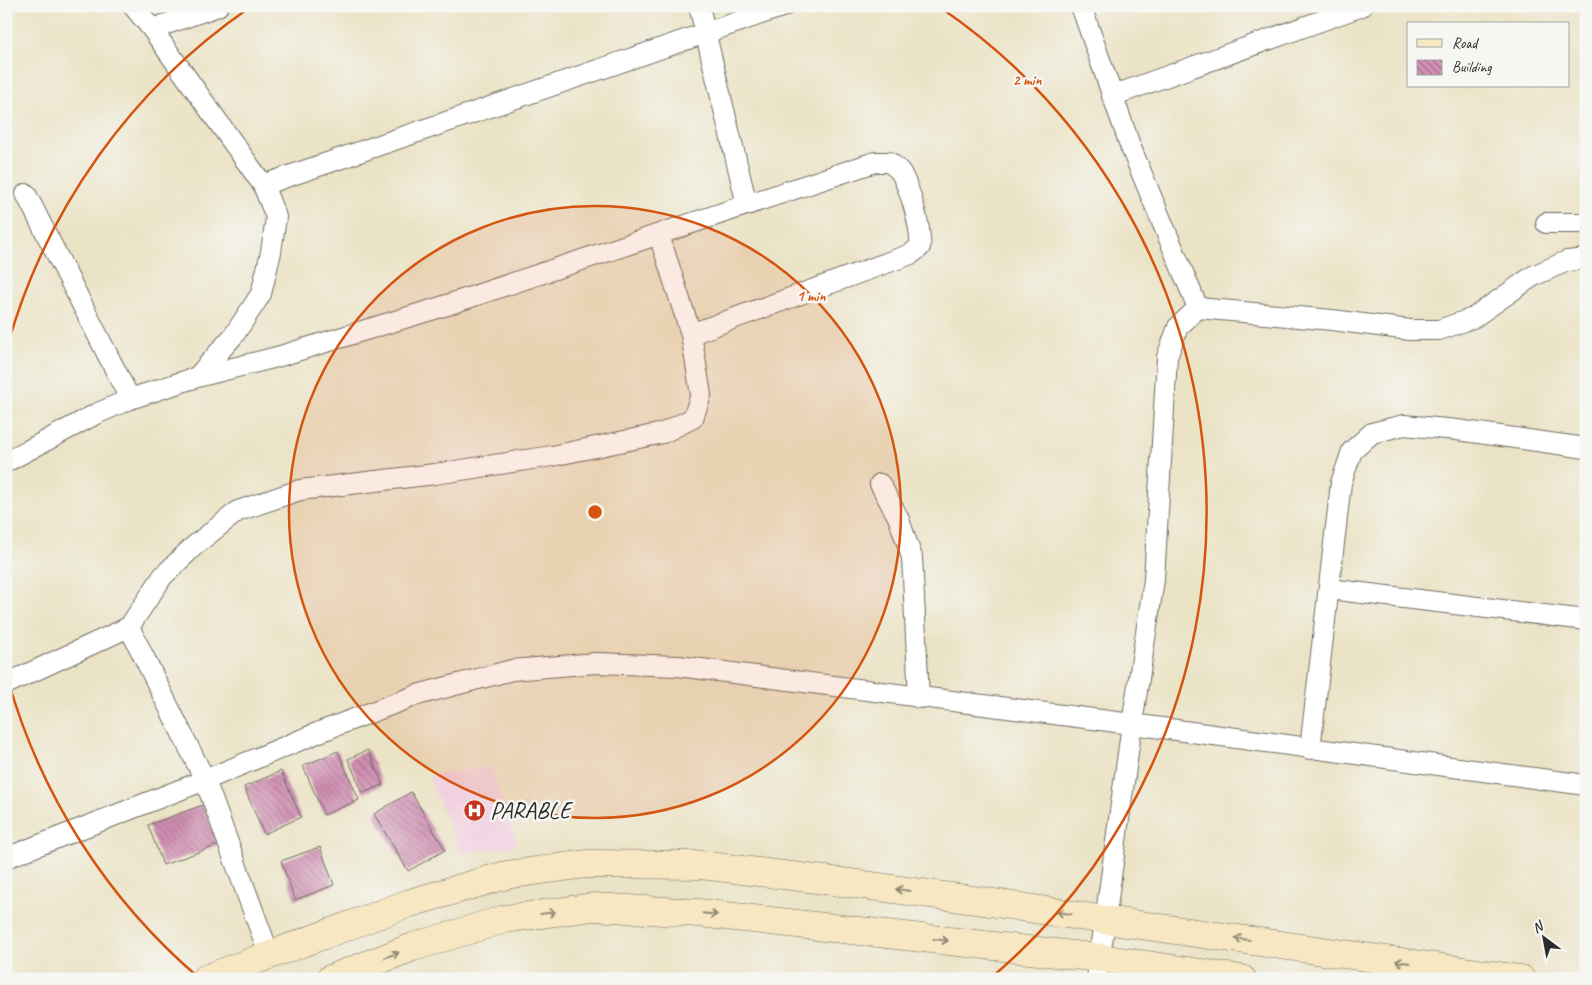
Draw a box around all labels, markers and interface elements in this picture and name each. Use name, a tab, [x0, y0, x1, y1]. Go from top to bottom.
legend	[1407, 22, 1570, 88]
text: Road	[1452, 34, 1479, 53]
text: Building	[1452, 58, 1492, 77]
text: 2 min	[1013, 71, 1042, 90]
text: 1 min	[797, 287, 826, 306]
centre of rings	[586, 503, 604, 521]
place label: PARABLE	[490, 795, 574, 825]
hospital icon: PARABLE	[462, 798, 486, 822]
one-way arrow	[895, 885, 911, 895]
one-way arrow	[540, 908, 556, 918]
one-way arrow	[1056, 908, 1072, 918]
one-way arrow	[702, 909, 718, 919]
north arrow	[1520, 912, 1570, 962]
text: N	[1529, 917, 1548, 937]
one-way arrow	[1234, 933, 1250, 943]
one-way arrow	[933, 935, 949, 945]
one-way arrow	[384, 950, 399, 959]
one-way arrow	[1395, 956, 1411, 966]

